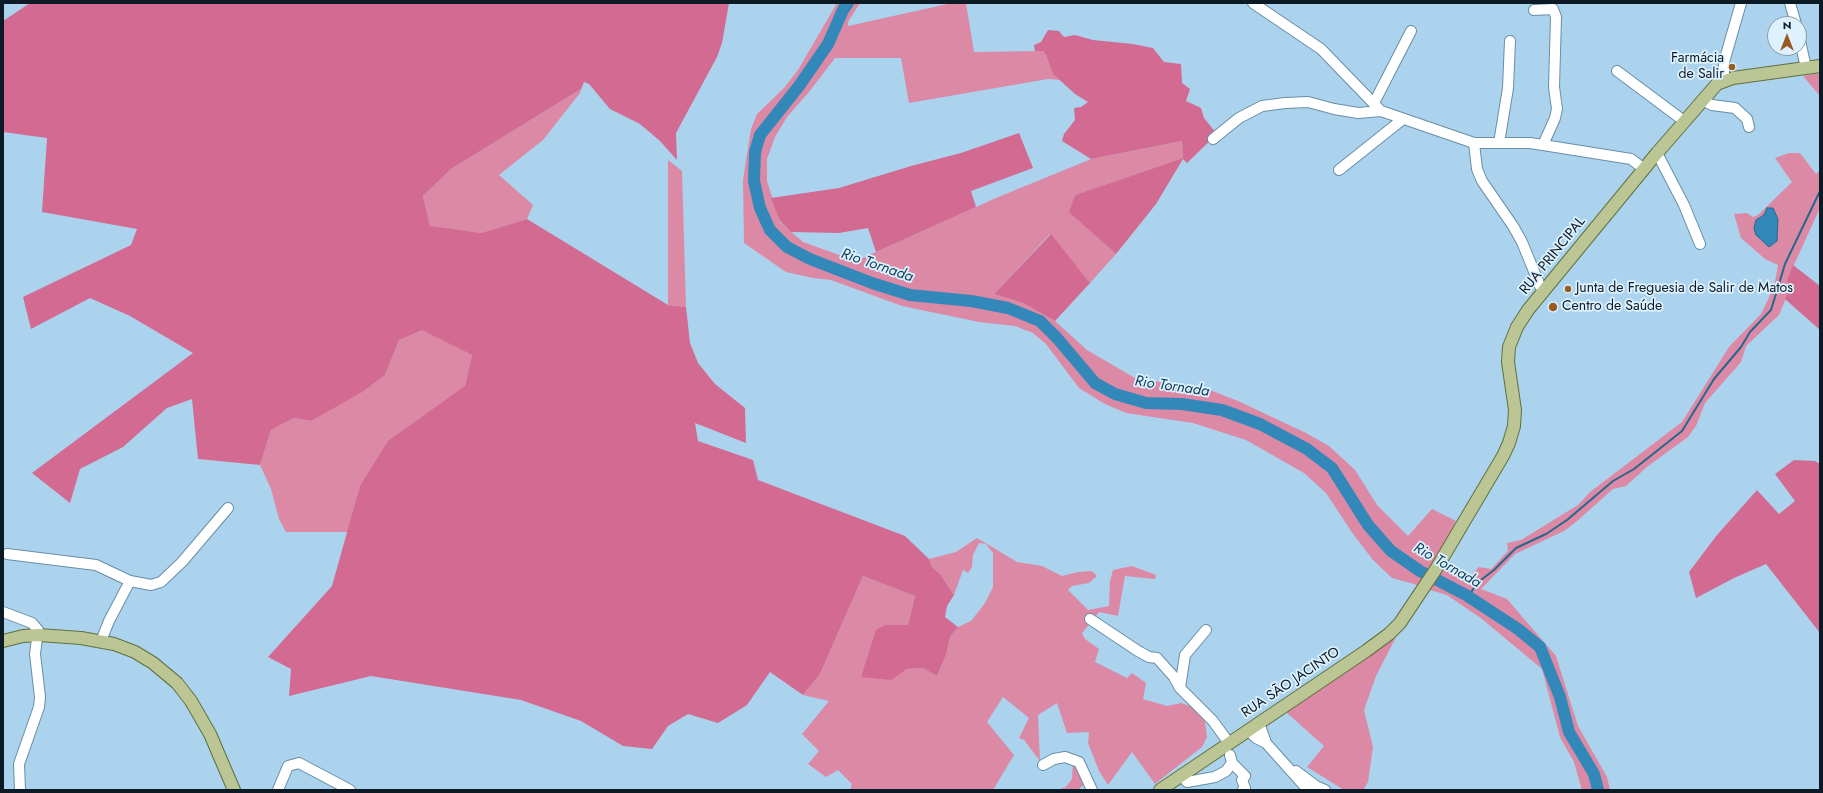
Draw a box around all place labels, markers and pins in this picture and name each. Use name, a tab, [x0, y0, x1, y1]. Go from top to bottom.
place label: Farmácia de Salir	[1671, 51, 1724, 84]
marker: Farmácia de Salir	[1727, 62, 1737, 72]
place label: Junta de Freguesia de Salir de Matos	[1576, 281, 1793, 297]
marker: Junta de Freguesia de Salir de Matos	[1563, 284, 1573, 294]
place label: Centro de Saúde	[1562, 299, 1662, 315]
marker: Centro de Saúde	[1547, 301, 1559, 313]

